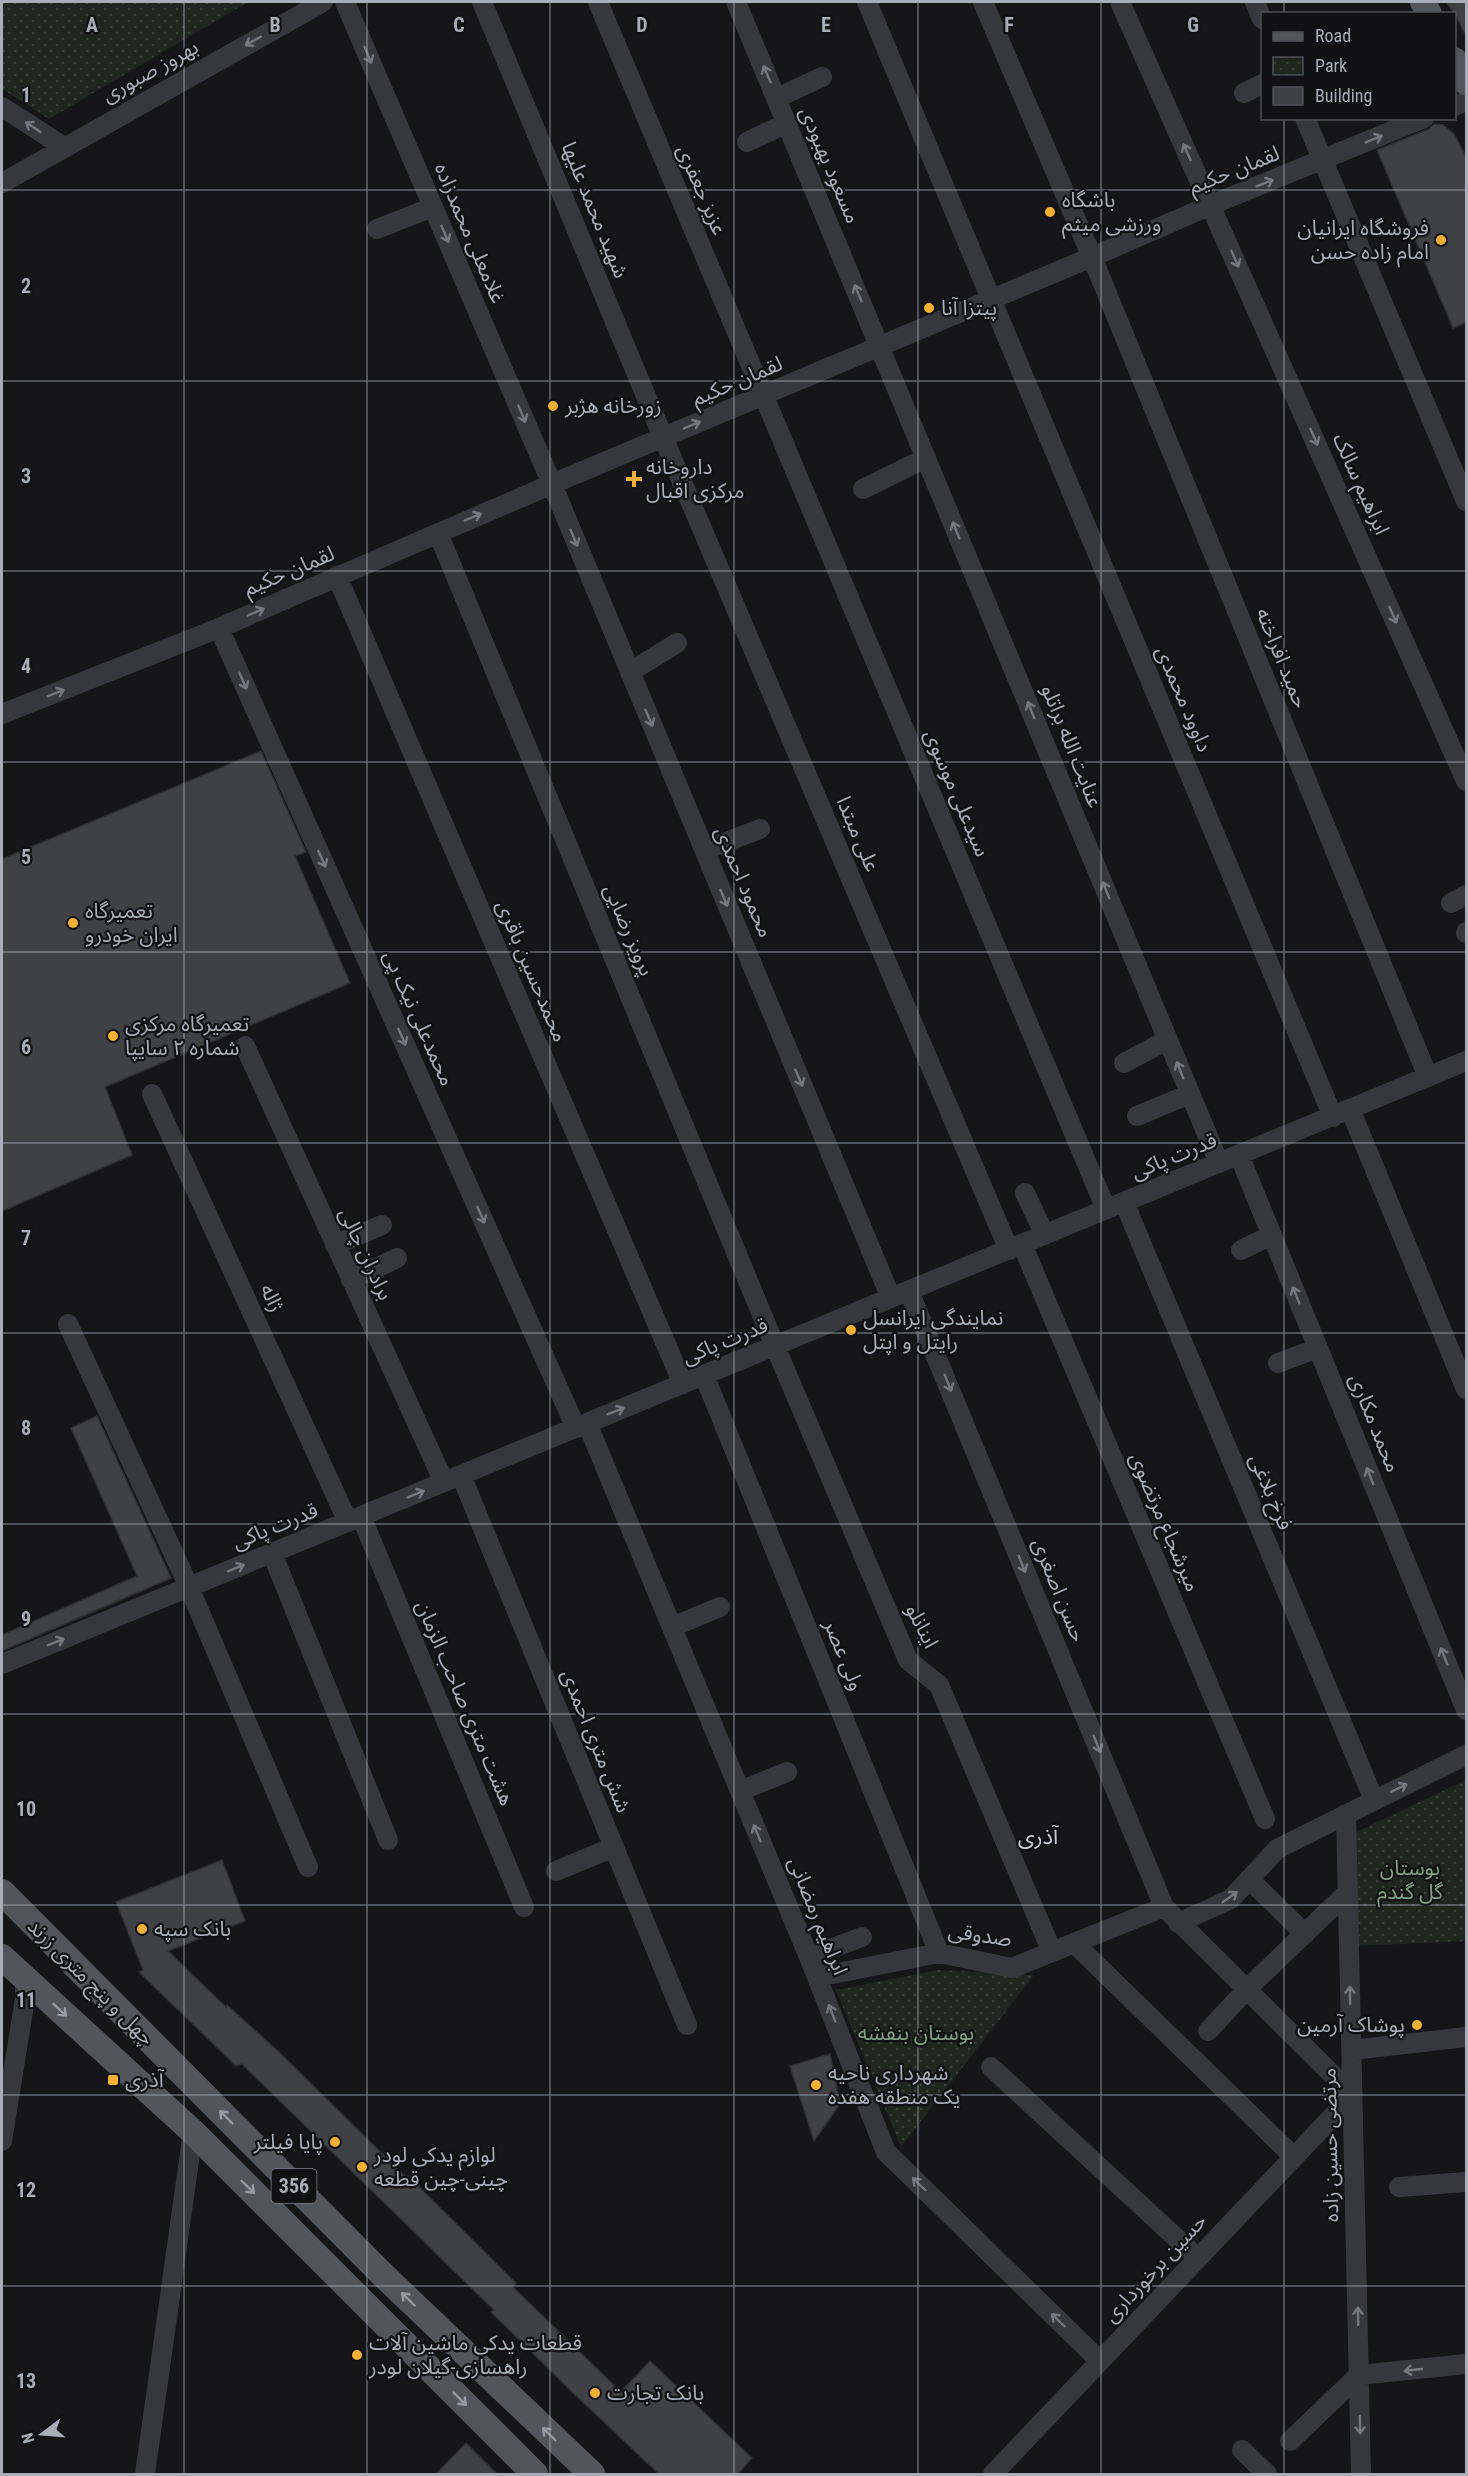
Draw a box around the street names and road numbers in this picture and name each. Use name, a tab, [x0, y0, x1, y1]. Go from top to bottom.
street label: بهروز صبوری	[98, 35, 202, 107]
street label: مسعود بهبودی	[795, 103, 865, 227]
street label: شهید محمد علیها	[557, 138, 633, 282]
street label: عزیز جعفری	[672, 141, 732, 239]
street label: لقمان حکیم	[1185, 141, 1284, 202]
street label: غلامعلی محمدزاده	[430, 159, 510, 307]
street label: لقمان حکیم	[688, 351, 787, 414]
street label: ابراهیم سالک	[1325, 430, 1394, 540]
street label: لقمان حکیم	[240, 541, 339, 604]
street label: حمید افراخته	[1251, 604, 1313, 712]
street label: داوود محمدی	[1151, 643, 1217, 755]
street label: عنایت الله براتلو	[1036, 681, 1108, 811]
street label: سیدعلی موسوی	[919, 726, 995, 860]
street label: علی مبتدا	[831, 793, 885, 875]
street label: محمود احمدی	[710, 823, 778, 941]
street label: پرویز رضایی	[598, 881, 659, 980]
street label: محمدحسین باقری	[491, 897, 573, 1045]
street label: محمدعلی نیک پی	[377, 947, 460, 1090]
street label: قدرت پاکی	[1128, 1128, 1221, 1185]
street label: برادران چالی	[333, 1204, 398, 1304]
street label: ژاله	[255, 1280, 289, 1316]
street label: قدرت پاکی	[679, 1313, 772, 1370]
street label: محمد مکاری	[1344, 1370, 1406, 1476]
street label: میرشجاع مرتضوی	[1122, 1449, 1205, 1596]
street label: فرخ بلاغی	[1242, 1450, 1298, 1535]
street label: قدرت پاکی	[229, 1498, 322, 1555]
street label: حسن اصغری	[1027, 1535, 1091, 1645]
street label: هشت متری صاحب الزمان	[411, 1597, 519, 1809]
street label: اینانلو	[901, 1600, 943, 1652]
street label: ولی عصر	[819, 1615, 869, 1694]
street label: شش متری احمدی	[556, 1666, 636, 1816]
street label: ابراهیم رمضانی	[781, 1854, 853, 1980]
street label: چهل و پنج متری زرند	[21, 1914, 159, 2052]
street label: صدوقی	[946, 1919, 1014, 1951]
street label: مرتضی حسین زاده	[1317, 2068, 1343, 2222]
road number: 356	[272, 2169, 316, 2203]
street label: حسین برخورداری	[1099, 2209, 1211, 2327]

